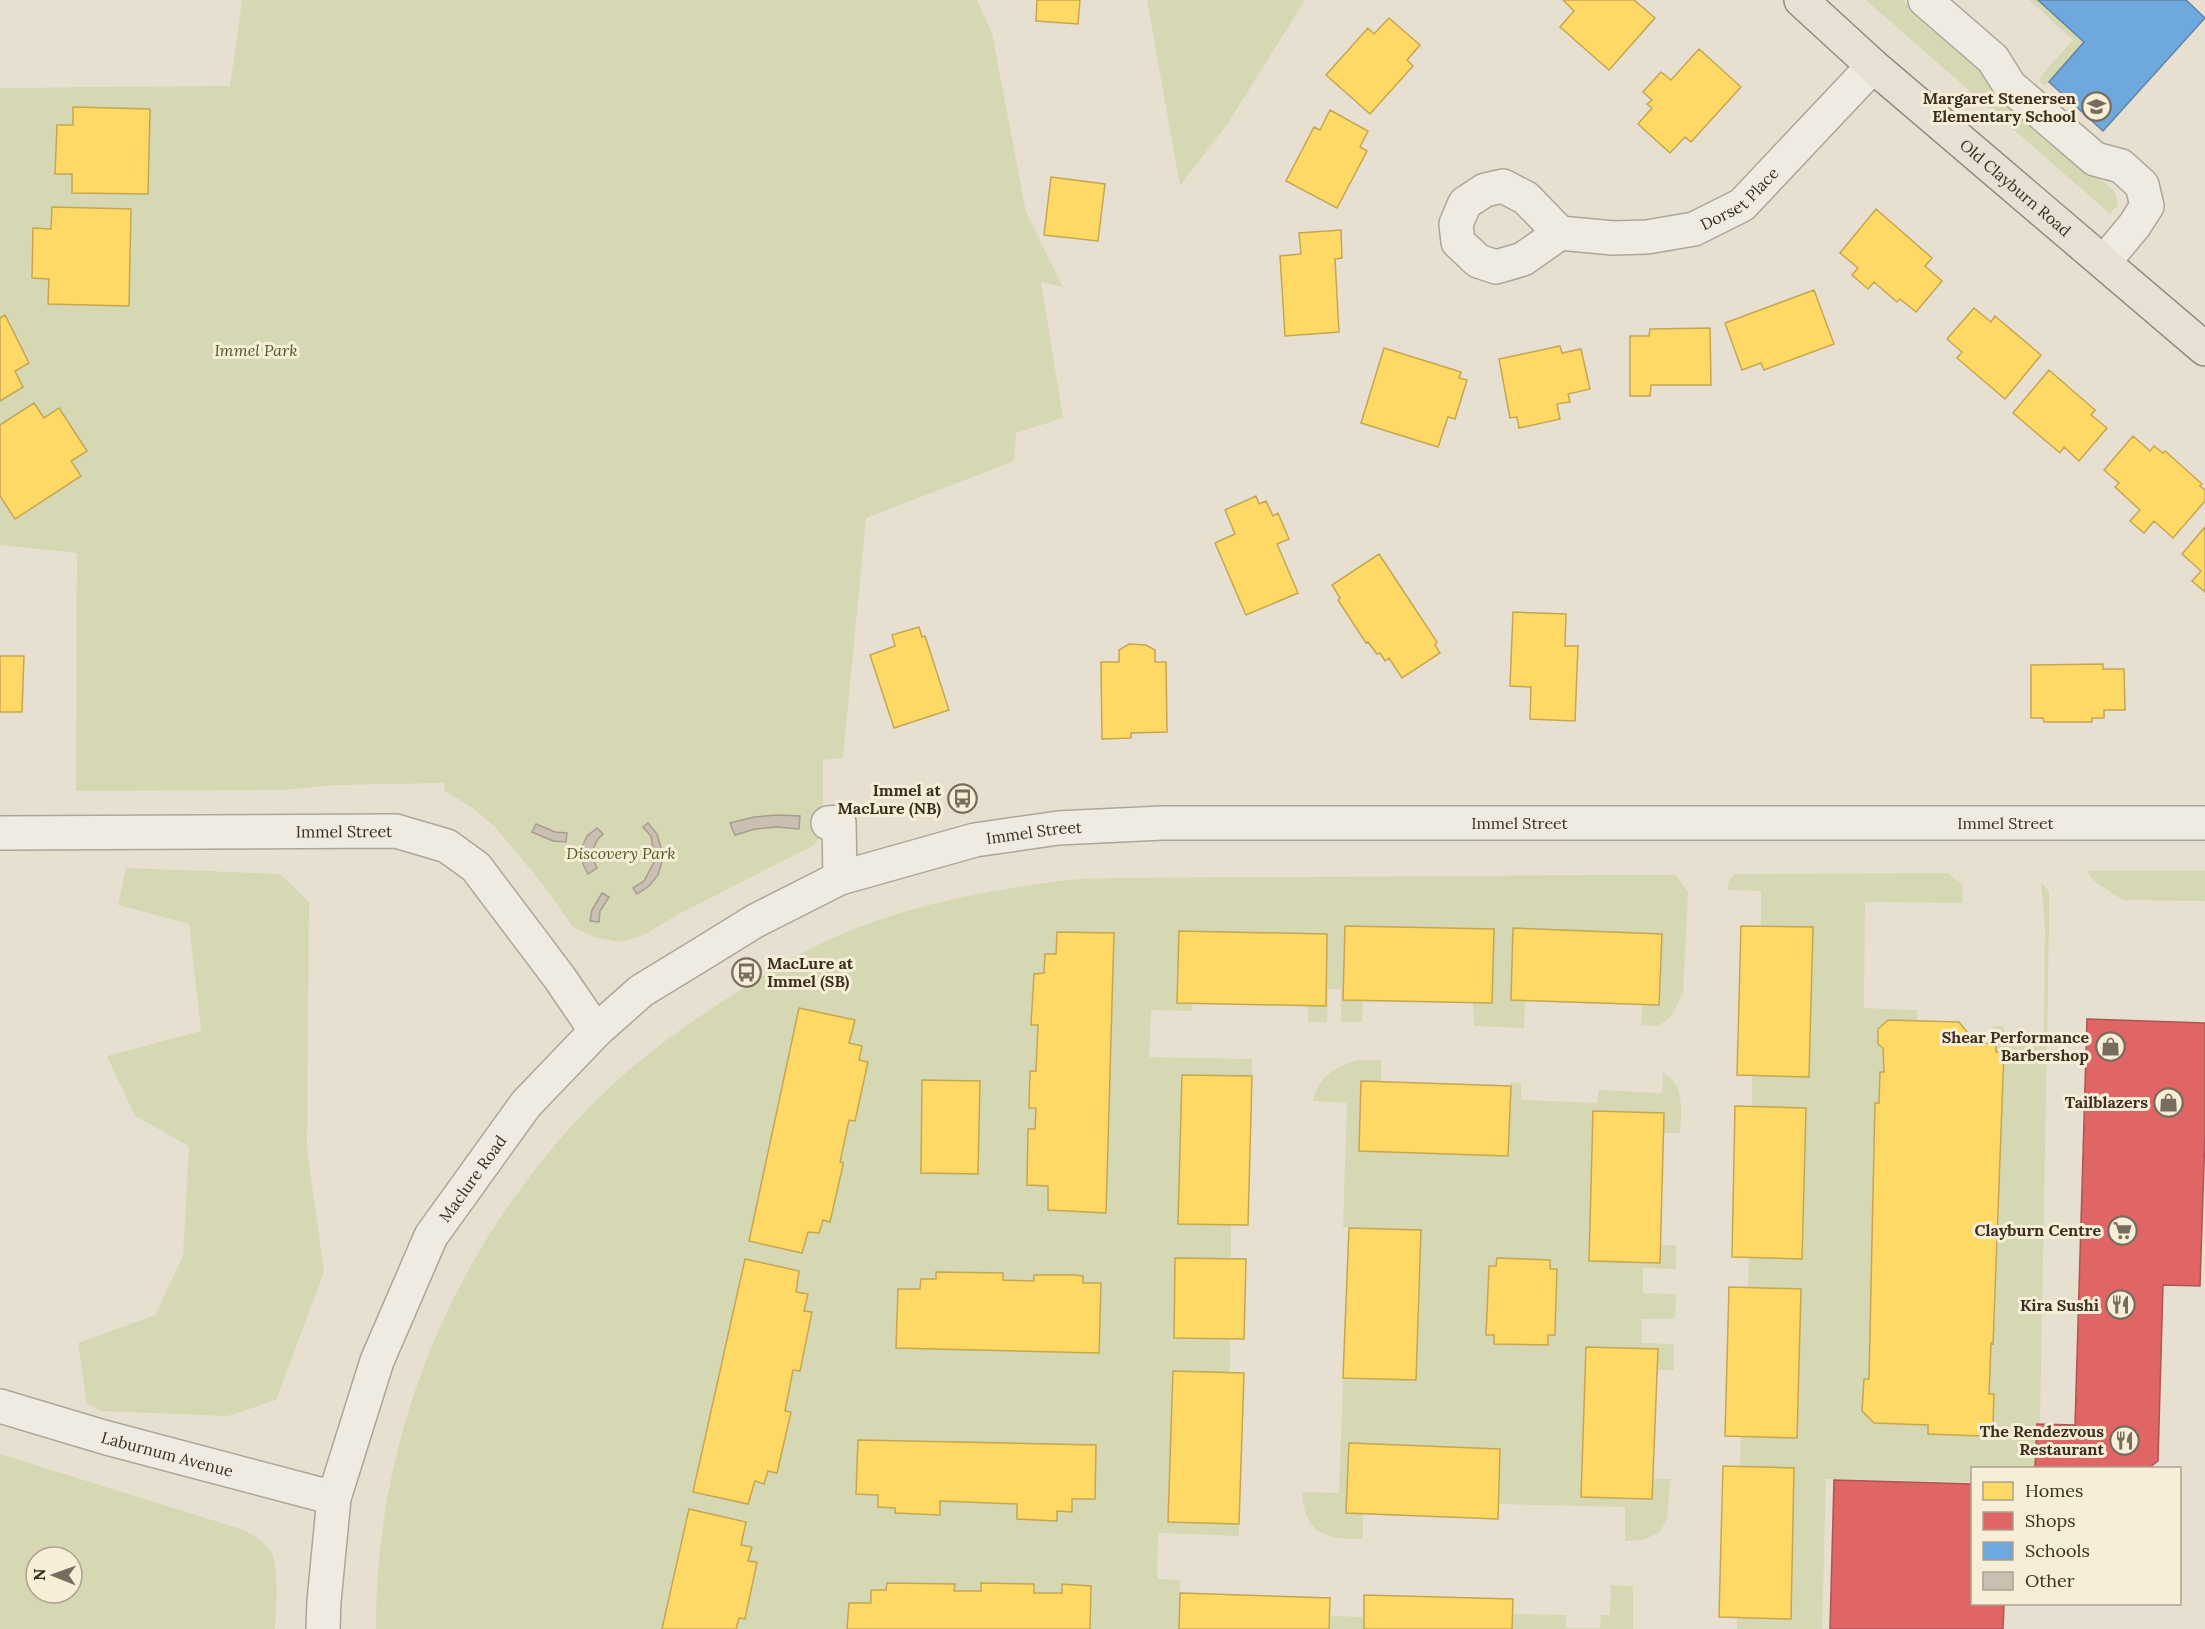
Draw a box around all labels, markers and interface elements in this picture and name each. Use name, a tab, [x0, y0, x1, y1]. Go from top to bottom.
place label: Margaret Stenersen Elementary School	[1923, 88, 2076, 126]
school or university icon: Margaret Stenersen Elementary School	[2081, 91, 2113, 123]
street label: Old Clayburn Road	[1956, 135, 2076, 241]
street label: Dorset Place	[1697, 163, 1783, 234]
park label: Immel Park	[214, 340, 298, 360]
place label: Immel at MacLure (NB)	[837, 780, 941, 819]
bus stop icon: Immel at MacLure (NB)	[946, 783, 978, 815]
street label: Immel Street	[1471, 813, 1569, 833]
street label: Immel Street	[1957, 813, 2055, 833]
street label: Immel Street	[985, 817, 1083, 848]
street label: Immel Street	[296, 821, 393, 842]
park label: Discovery Park	[566, 843, 676, 863]
place label: MacLure at Immel (SB)	[767, 953, 854, 992]
bus stop icon: MacLure at Immel (SB)	[730, 956, 762, 988]
place label: Shear Performance Barbershop	[1942, 1027, 2089, 1065]
shop icon: Shear Performance Barbershop	[2094, 1030, 2126, 1062]
shop icon: Tailblazers	[2153, 1086, 2185, 1118]
place label: Tailblazers	[2065, 1092, 2148, 1112]
street label: Maclure Road	[434, 1131, 511, 1226]
supermarket icon: Clayburn Centre	[2106, 1214, 2138, 1246]
place label: Clayburn Centre	[1974, 1220, 2101, 1240]
restaurant icon: Kira Sushi	[2104, 1289, 2136, 1321]
place label: Kira Sushi	[2020, 1295, 2099, 1315]
place label: The Rendezvous Restaurant	[1980, 1421, 2104, 1459]
restaurant icon: The Rendezvous Restaurant	[2109, 1424, 2141, 1456]
street label: Laburnum Avenue	[99, 1427, 236, 1481]
legend	[1971, 1467, 2181, 1605]
text: Homes	[2025, 1479, 2083, 1502]
text: Shops	[2025, 1509, 2076, 1532]
text: Schools	[2025, 1539, 2090, 1562]
north arrow	[24, 1545, 84, 1605]
text: N	[29, 1568, 49, 1581]
text: Other	[2025, 1569, 2075, 1592]

